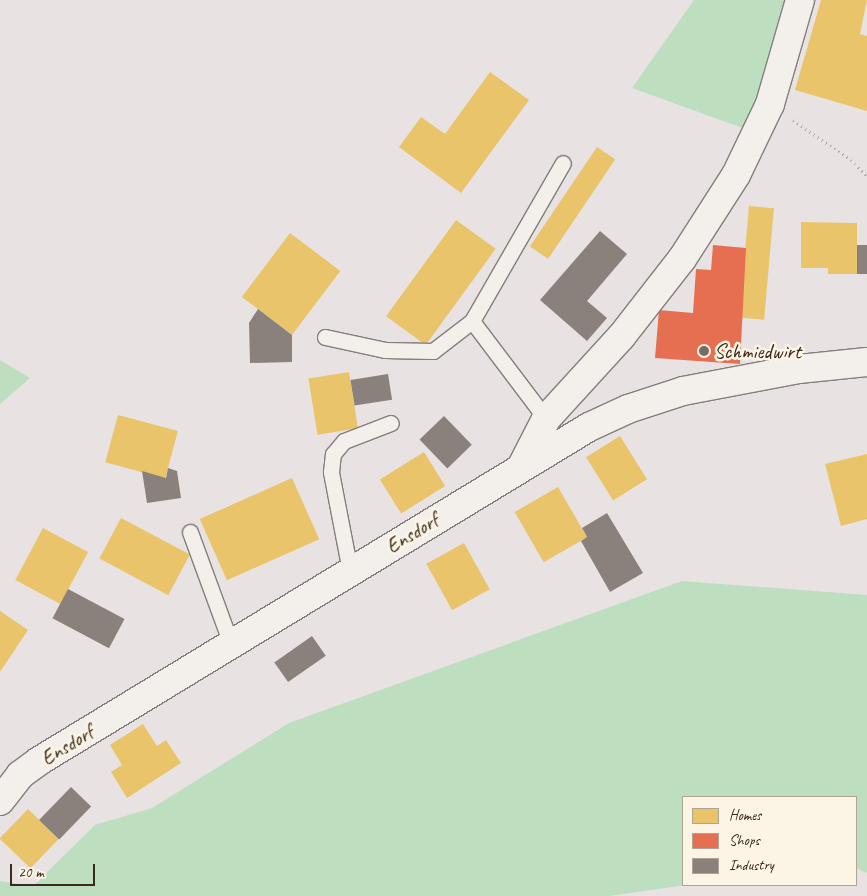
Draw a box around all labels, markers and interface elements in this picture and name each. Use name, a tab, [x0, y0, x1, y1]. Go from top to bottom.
place label: Schmiedwirt	[714, 338, 801, 364]
marker: Schmiedwirt	[698, 345, 710, 357]
street label: Ensdorf	[381, 507, 443, 559]
street label: Ensdorf	[36, 719, 98, 771]
legend	[682, 796, 857, 886]
text: Homes	[729, 806, 761, 825]
text: Shops	[729, 831, 760, 850]
scale bar	[12, 854, 98, 886]
text: Industry	[729, 856, 774, 875]
text: 20 m	[18, 863, 44, 882]

